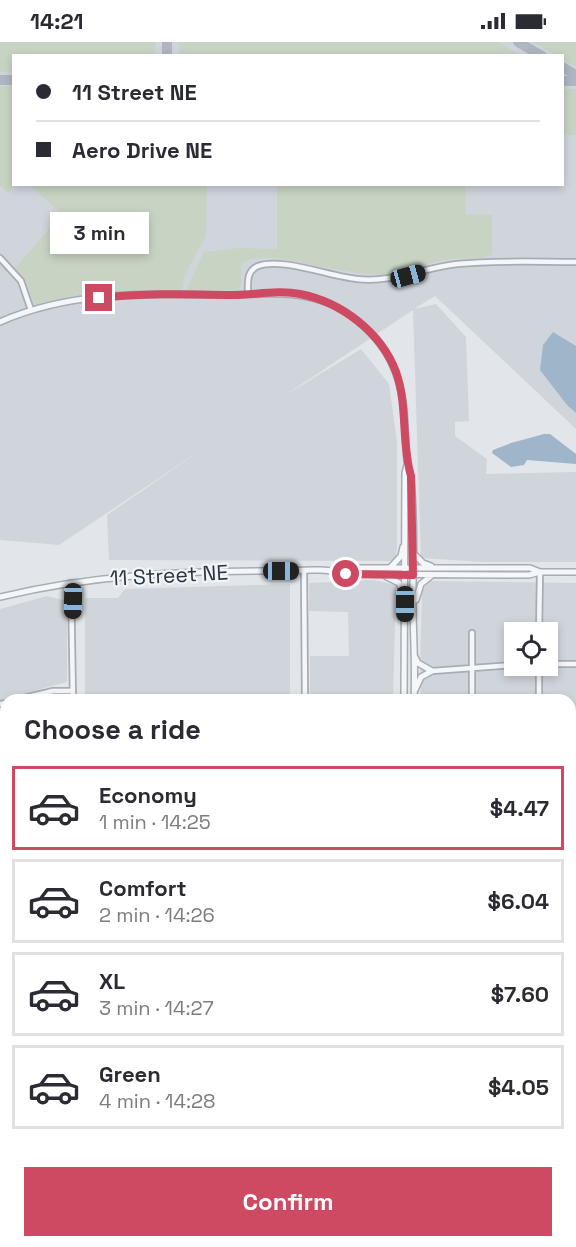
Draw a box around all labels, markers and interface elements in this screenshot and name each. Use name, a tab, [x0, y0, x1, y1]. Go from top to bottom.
text: 14:21	[30, 7, 84, 35]
text: 11 Street NE	[72, 78, 197, 106]
text: Aero Drive NE	[72, 136, 212, 164]
callout: 3 min	[50, 211, 148, 253]
text: 3 min	[74, 220, 125, 246]
car	[388, 263, 428, 289]
route end	[85, 284, 112, 311]
street label: 11 Street NE	[109, 558, 229, 592]
route start	[332, 560, 359, 587]
car	[263, 562, 299, 580]
car	[64, 583, 82, 619]
car	[396, 586, 414, 622]
map controls	[504, 622, 558, 676]
button: locate	[504, 622, 558, 676]
text: Choose a ride	[24, 712, 201, 747]
icon: car	[27, 781, 81, 835]
text: Economy	[99, 781, 197, 809]
text: $4.47	[490, 794, 549, 822]
text: 1 min · 14:25	[99, 809, 211, 835]
icon: car	[27, 874, 81, 928]
text: Comfort	[99, 874, 187, 902]
text: $6.04	[488, 887, 549, 915]
text: 2 min · 14:26	[99, 902, 215, 928]
icon: car	[27, 967, 81, 1021]
text: XL	[99, 967, 125, 995]
text: $7.60	[491, 980, 549, 1008]
text: 3 min · 14:27	[99, 995, 214, 1021]
icon: car	[27, 1060, 81, 1114]
text: Green	[99, 1060, 161, 1088]
text: $4.05	[488, 1073, 549, 1101]
text: 4 min · 14:28	[99, 1088, 215, 1114]
button: Confirm	[24, 1167, 552, 1236]

